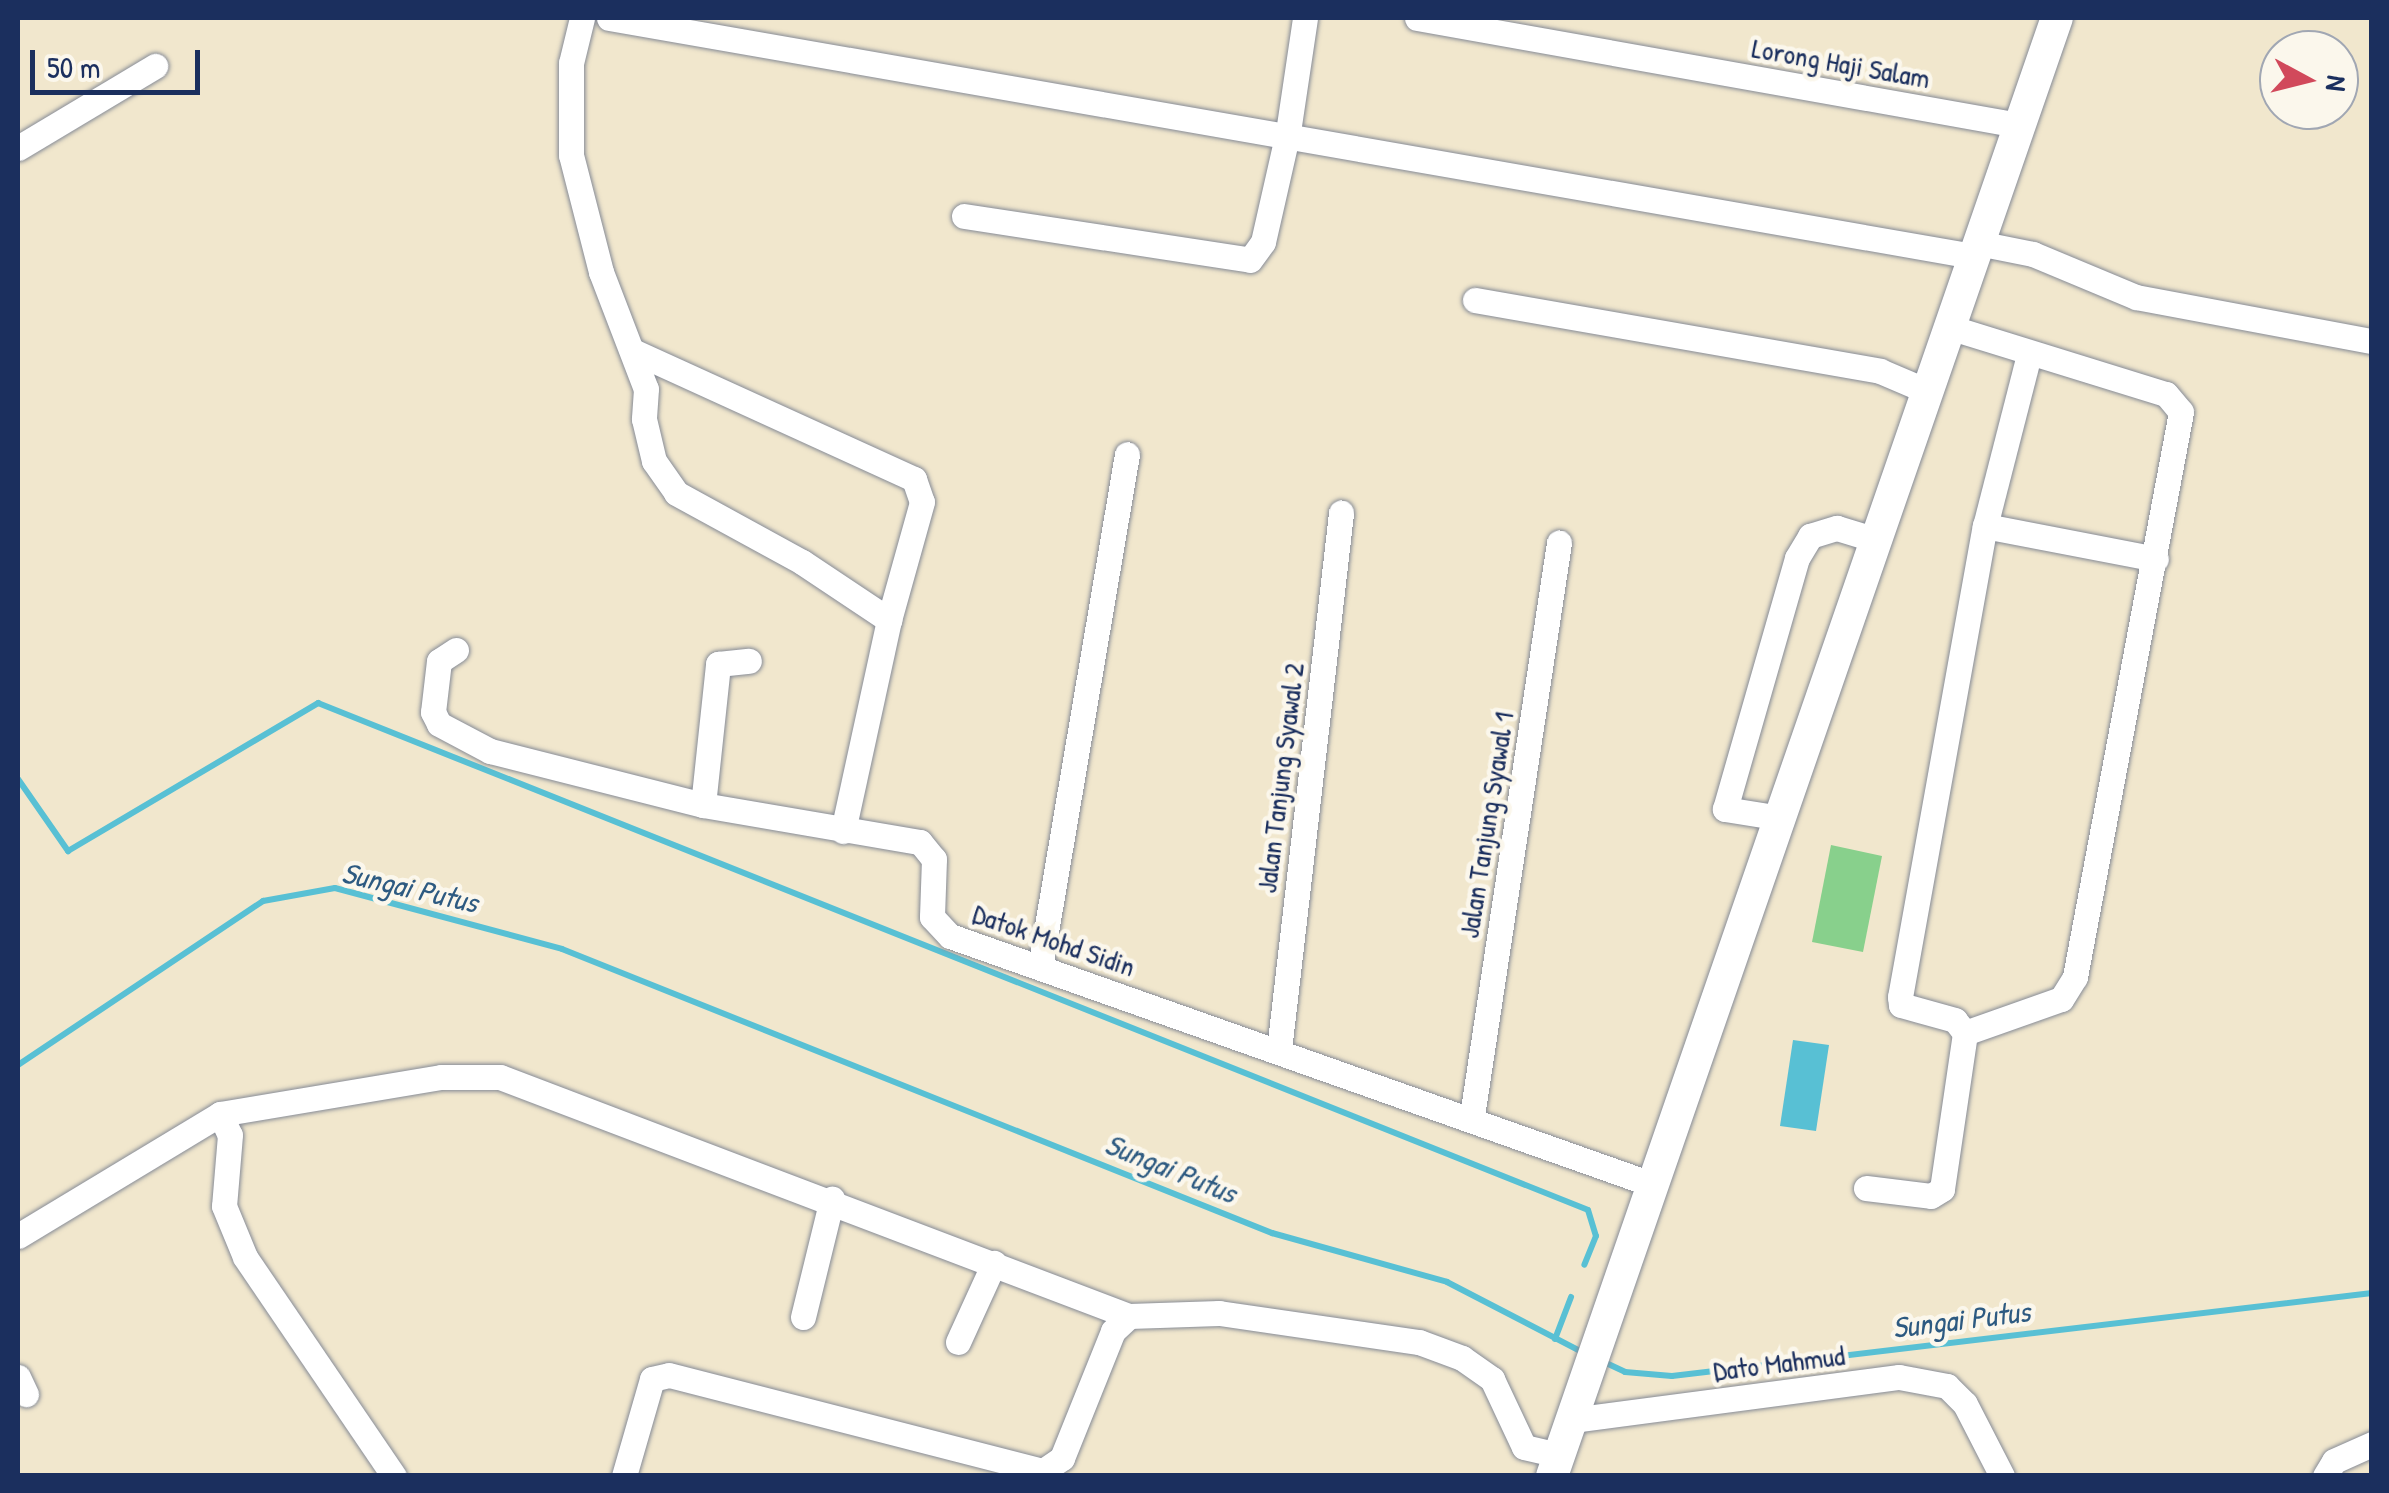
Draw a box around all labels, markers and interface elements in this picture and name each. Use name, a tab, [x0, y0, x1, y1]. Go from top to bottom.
scale bar	[35, 30, 205, 92]
north arrow	[2259, 30, 2359, 130]
street label: Lorong Haji Salam	[1749, 31, 1933, 95]
text: 50 m	[47, 47, 100, 87]
text: N	[2317, 74, 2357, 93]
street label: Jalan Tanjung Syawal 2	[1249, 661, 1311, 895]
street label: Jalan Tanjung Syawal 1	[1452, 709, 1520, 941]
water label: Sungai Putus	[339, 854, 481, 920]
street label: Datok Mohd Sidin	[968, 897, 1140, 983]
water label: Sungai Putus	[1100, 1125, 1242, 1211]
water label: Sungai Putus	[1890, 1293, 2032, 1345]
street label: Dato Mahmud	[1711, 1338, 1847, 1388]

